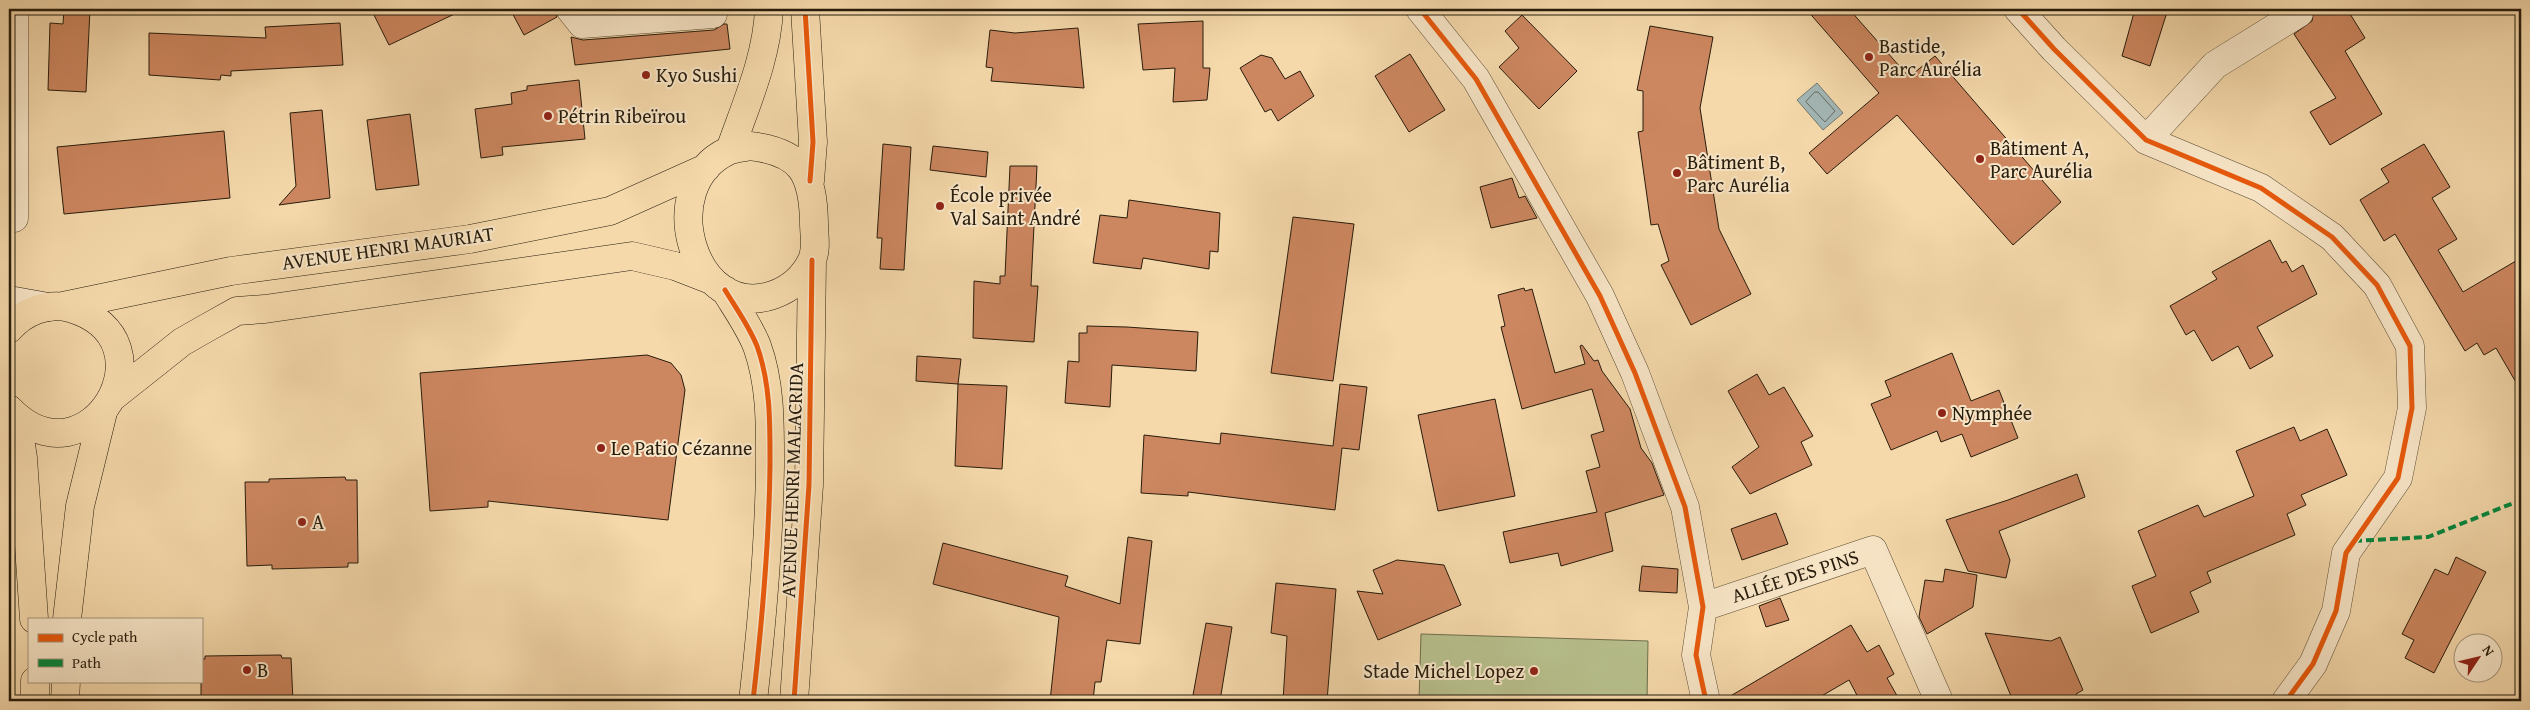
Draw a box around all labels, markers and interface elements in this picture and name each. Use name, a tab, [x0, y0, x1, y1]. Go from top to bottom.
place label: Bastide, Parc Aurélia	[1879, 31, 1982, 83]
marker: Bastide, Parc Aurélia	[1863, 51, 1875, 63]
place label: Kyo Sushi	[656, 60, 738, 89]
marker: Kyo Sushi	[640, 69, 652, 81]
place label: Pétrin Ribeïrou	[558, 101, 686, 130]
marker: Pétrin Ribeïrou	[542, 110, 554, 122]
place label: Bâtiment A, Parc Aurélia	[1990, 133, 2093, 185]
place label: Bâtiment B, Parc Aurélia	[1687, 147, 1790, 199]
marker: Bâtiment A, Parc Aurélia	[1974, 153, 1986, 165]
marker: Bâtiment B, Parc Aurélia	[1671, 167, 1683, 179]
place label: École privée Val Saint André	[950, 180, 1081, 232]
marker: École privée Val Saint André	[934, 200, 946, 212]
street label: AVENUE HENRI MAURIAT	[280, 218, 496, 277]
street label: AVENUE HENRI MALACRIDA	[773, 362, 810, 598]
place label: Nymphée	[1952, 398, 2032, 427]
marker: Nymphée	[1936, 407, 1948, 419]
place label: Le Patio Cézanne	[611, 433, 752, 462]
marker: Le Patio Cézanne	[595, 442, 607, 454]
place label: A	[312, 507, 324, 536]
marker: A	[296, 516, 308, 528]
street label: ALLÉE DES PINS	[1727, 541, 1862, 610]
legend	[28, 618, 202, 682]
text: Cycle path	[72, 626, 138, 647]
north arrow	[2452, 632, 2502, 682]
text: N	[2478, 641, 2500, 661]
text: Path	[72, 652, 101, 673]
place label: B	[257, 655, 268, 684]
place label: Stade Michel Lopez	[1363, 656, 1524, 685]
marker: B	[241, 664, 253, 676]
marker: Stade Michel Lopez	[1528, 665, 1540, 677]

